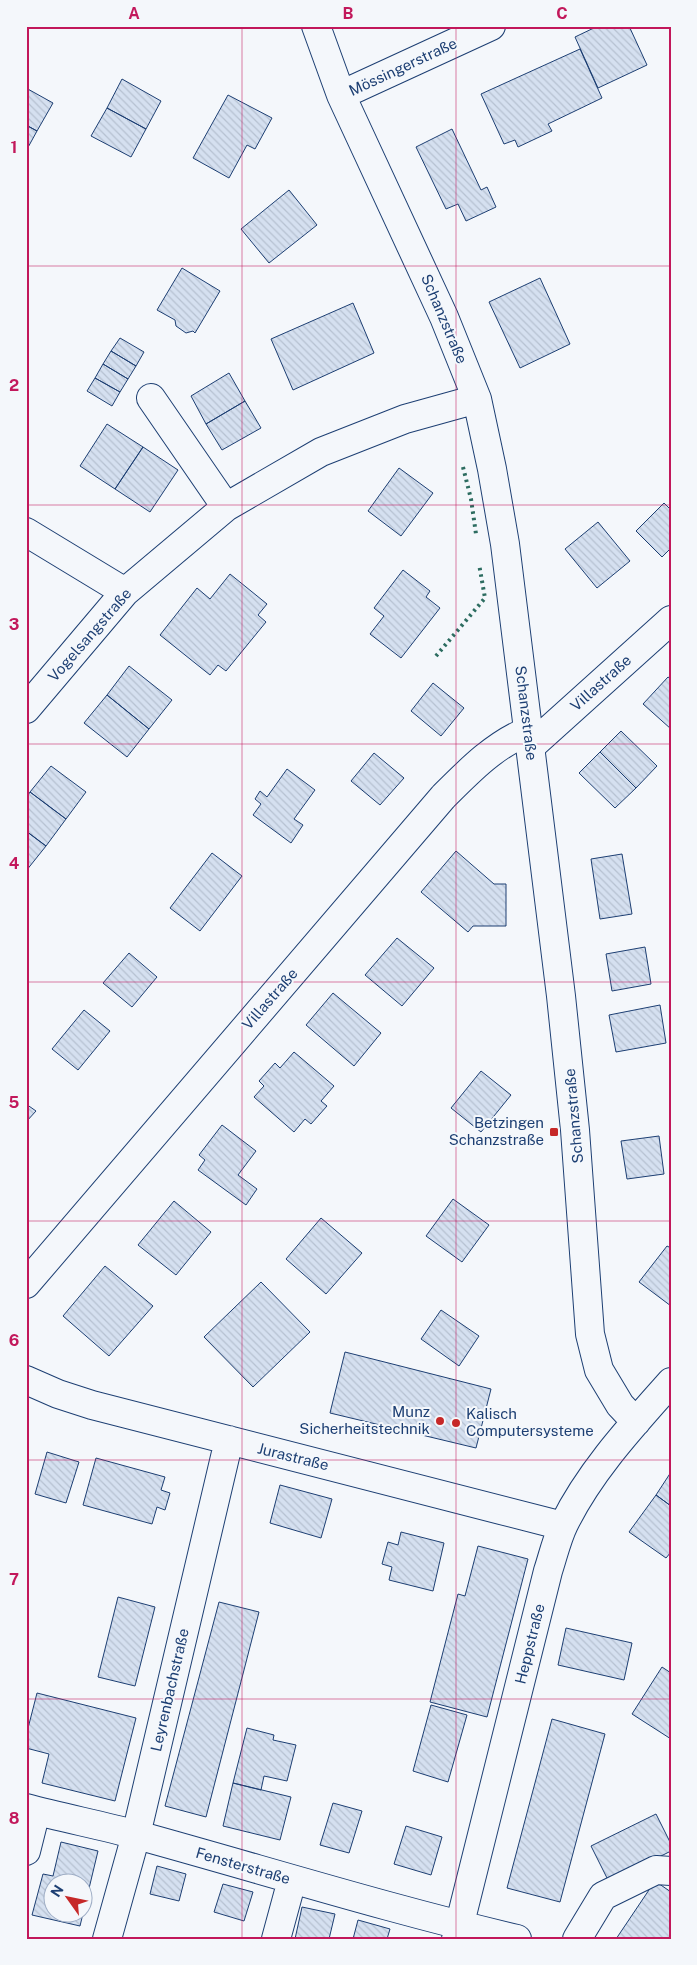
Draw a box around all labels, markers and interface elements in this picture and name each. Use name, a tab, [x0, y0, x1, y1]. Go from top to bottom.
text: A	[128, 4, 140, 23]
text: B	[343, 4, 354, 23]
text: C	[556, 4, 568, 23]
street label: Mössingerstraße	[346, 34, 459, 99]
text: 1	[11, 138, 17, 157]
street label: Schanzstraße	[418, 272, 471, 366]
text: 2	[9, 376, 19, 395]
street label: Vogelsangstraße	[45, 585, 135, 685]
text: 3	[9, 615, 19, 634]
street label: Villastraße	[567, 651, 634, 714]
street label: Schanzstraße	[512, 665, 541, 761]
text: 4	[9, 854, 20, 873]
street label: Villastraße	[238, 965, 301, 1033]
street label: Schanzstraße	[561, 1068, 586, 1164]
text: 5	[9, 1093, 20, 1112]
place label: Betzingen Schanzstraße	[449, 1114, 544, 1148]
marker: Betzingen Schanzstraße	[548, 1126, 560, 1138]
text: 6	[9, 1331, 19, 1350]
place label: Munz Sicherheitstechnik	[299, 1403, 430, 1437]
place label: Kalisch Computersysteme	[466, 1405, 594, 1439]
marker: Munz Sicherheitstechnik	[434, 1415, 446, 1427]
marker: Kalisch Computersysteme	[450, 1417, 462, 1429]
street label: Jurastraße	[256, 1439, 331, 1474]
text: 7	[9, 1570, 19, 1589]
street label: Heppstraße	[511, 1602, 548, 1686]
street label: Leyrenbachstraße	[147, 1627, 192, 1753]
text: 8	[9, 1809, 20, 1828]
street label: Fensterstraße	[194, 1844, 292, 1887]
north arrow	[42, 1872, 92, 1922]
text: N	[47, 1882, 67, 1900]

